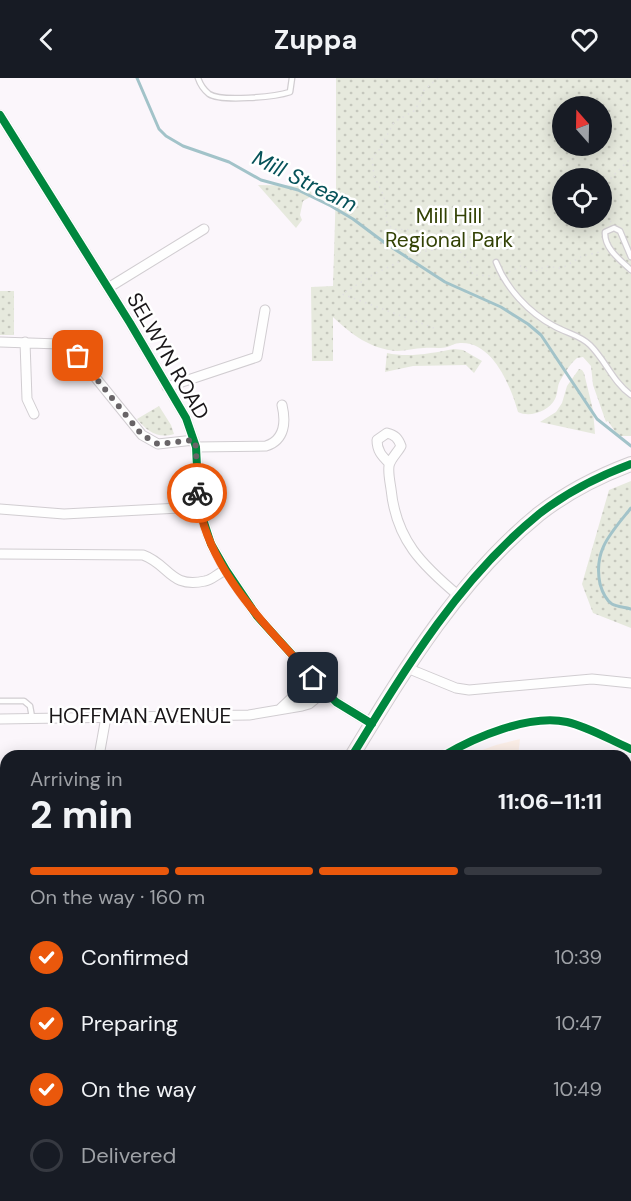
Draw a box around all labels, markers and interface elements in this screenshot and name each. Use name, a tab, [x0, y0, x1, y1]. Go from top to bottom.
text: Zuppa	[274, 22, 357, 57]
icon: back	[30, 23, 63, 56]
icon: heart	[568, 23, 601, 56]
north arrow	[552, 96, 612, 156]
map controls	[552, 96, 612, 228]
water label: Mill Stream	[248, 143, 362, 219]
button: locate	[552, 168, 612, 228]
park label: Mill Hill Regional Park	[385, 202, 513, 254]
street label: SELWYN ROAD	[120, 287, 216, 425]
pin	[52, 330, 103, 381]
icon: bag	[61, 339, 94, 372]
courier	[167, 463, 227, 523]
icon: bike	[181, 477, 214, 510]
pin	[287, 652, 338, 703]
icon: home	[296, 661, 329, 694]
street label: HOFFMAN AVENUE	[49, 702, 231, 730]
text: Arriving in	[30, 766, 122, 792]
text: 11:06–11:11	[498, 787, 602, 816]
text: 2 min	[30, 789, 133, 840]
text: On the way · 160 m	[30, 884, 205, 910]
icon: check	[30, 941, 63, 974]
text: Confirmed	[81, 943, 189, 972]
text: 10:39	[554, 944, 602, 970]
icon: check	[30, 1007, 63, 1040]
text: Preparing	[81, 1009, 178, 1038]
text: 10:47	[555, 1010, 602, 1036]
icon: check	[30, 1073, 63, 1106]
text: On the way	[81, 1075, 196, 1104]
text: 10:49	[553, 1076, 602, 1102]
text: Delivered	[81, 1141, 176, 1170]

